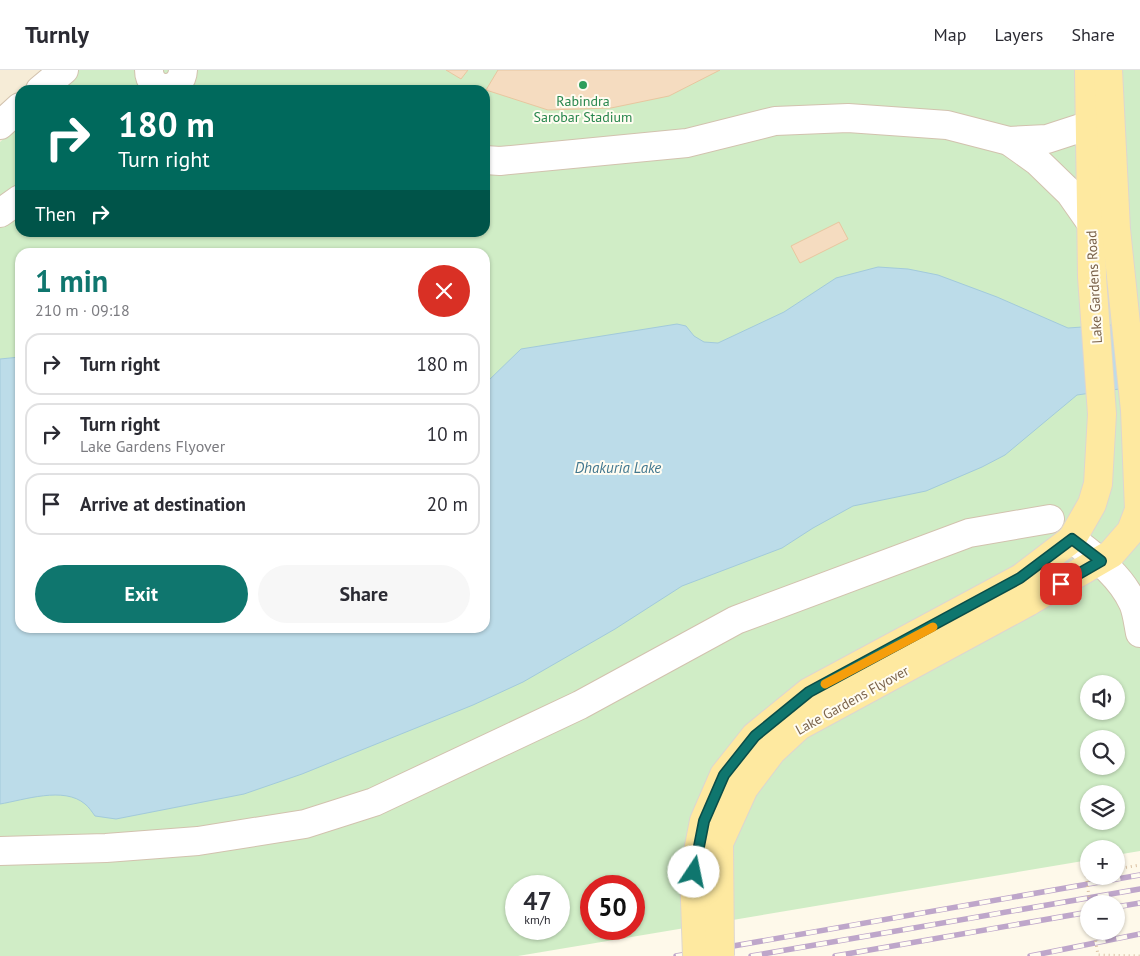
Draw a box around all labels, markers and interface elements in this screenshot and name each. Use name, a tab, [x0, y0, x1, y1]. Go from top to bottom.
text: Turnly	[25, 19, 89, 50]
text: Map	[934, 23, 966, 46]
text: Layers	[994, 23, 1043, 46]
text: Share	[1071, 23, 1115, 46]
marker: Rabindra Sarobar Stadium	[577, 79, 589, 91]
place label: Rabindra Sarobar Stadium	[534, 92, 632, 126]
text: 180 m	[118, 101, 215, 147]
icon: right	[35, 105, 100, 170]
text: Turn right	[118, 145, 210, 173]
icon: right	[86, 200, 114, 228]
text: Then	[35, 202, 76, 226]
street label: Lake Gardens Road	[1082, 230, 1106, 344]
text: 1 min	[35, 261, 108, 300]
button: close	[418, 265, 470, 317]
text: 210 m · 09:18	[35, 300, 130, 320]
icon: right	[37, 350, 65, 378]
text: Turn right	[80, 352, 160, 376]
text: 180 m	[416, 352, 468, 376]
text: Turn right	[80, 412, 160, 436]
icon: right	[37, 420, 65, 448]
text: 10 m	[427, 422, 468, 446]
text: Lake Gardens Flyover	[80, 436, 225, 456]
water label: Dhakuria Lake	[575, 458, 661, 477]
icon: arrive	[37, 490, 65, 518]
text: Arrive at destination	[80, 492, 246, 516]
text: 20 m	[427, 492, 468, 516]
pin	[1040, 563, 1082, 605]
button: Exit	[35, 565, 248, 623]
button: Share	[258, 565, 470, 623]
icon: arrive	[1047, 570, 1075, 598]
street label: Lake Gardens Flyover	[792, 661, 912, 739]
map controls	[1080, 675, 1125, 940]
button: sound	[1080, 675, 1125, 720]
button: search	[1080, 730, 1125, 775]
button: layers	[1080, 785, 1125, 830]
button: +	[1080, 840, 1125, 885]
position arrow	[667, 845, 719, 897]
speed limit sign: 50	[580, 875, 645, 940]
text: 47	[523, 885, 552, 917]
button: −	[1080, 895, 1125, 940]
text: km/h	[524, 912, 551, 927]

